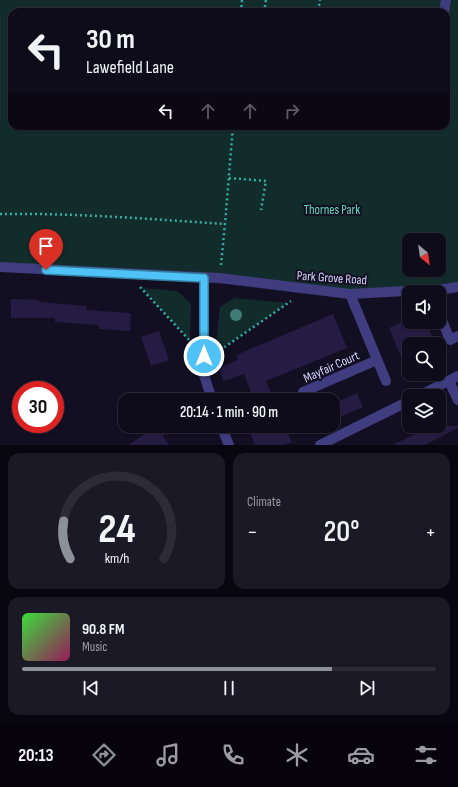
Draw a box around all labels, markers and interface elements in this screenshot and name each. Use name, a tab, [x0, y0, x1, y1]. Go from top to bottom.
text: 30 m	[86, 23, 135, 56]
icon: left	[20, 24, 72, 76]
text: Lawefield Lane	[86, 57, 174, 78]
icon: left	[155, 100, 177, 122]
icon: ahead	[197, 100, 219, 122]
icon: ahead	[239, 100, 261, 122]
icon: right	[281, 100, 303, 122]
park label: Thornes Park	[304, 202, 360, 218]
pin	[29, 229, 63, 270]
north arrow	[402, 233, 446, 277]
map controls	[402, 233, 446, 433]
icon: arrive	[35, 235, 57, 257]
street label: Park Grove Road	[296, 268, 368, 288]
button: sound	[402, 285, 446, 329]
position arrow	[183, 335, 225, 377]
button: search	[402, 337, 446, 381]
street label: Mayfair Court	[301, 347, 362, 386]
speed limit sign: 30	[12, 381, 64, 433]
button: layers	[402, 389, 446, 433]
text: 20:14 · 1 min · 90 m	[180, 403, 278, 422]
text: Climate	[247, 494, 281, 510]
text: 24	[98, 505, 135, 554]
text: 20°	[324, 514, 359, 550]
text: −	[247, 519, 258, 546]
text: +	[425, 519, 436, 546]
text: km/h	[104, 550, 129, 567]
text: 90.8 FM	[82, 620, 124, 639]
text: Music	[82, 639, 107, 655]
icon: previous	[80, 677, 102, 699]
icon: pause	[218, 677, 240, 699]
icon: next	[356, 677, 378, 699]
icon: directions	[90, 741, 118, 769]
icon: music	[154, 741, 182, 769]
icon: phone	[219, 741, 247, 769]
icon: climate	[283, 741, 311, 769]
icon: car	[347, 741, 375, 769]
icon: filters	[412, 741, 440, 769]
text: 20:13	[18, 745, 54, 766]

